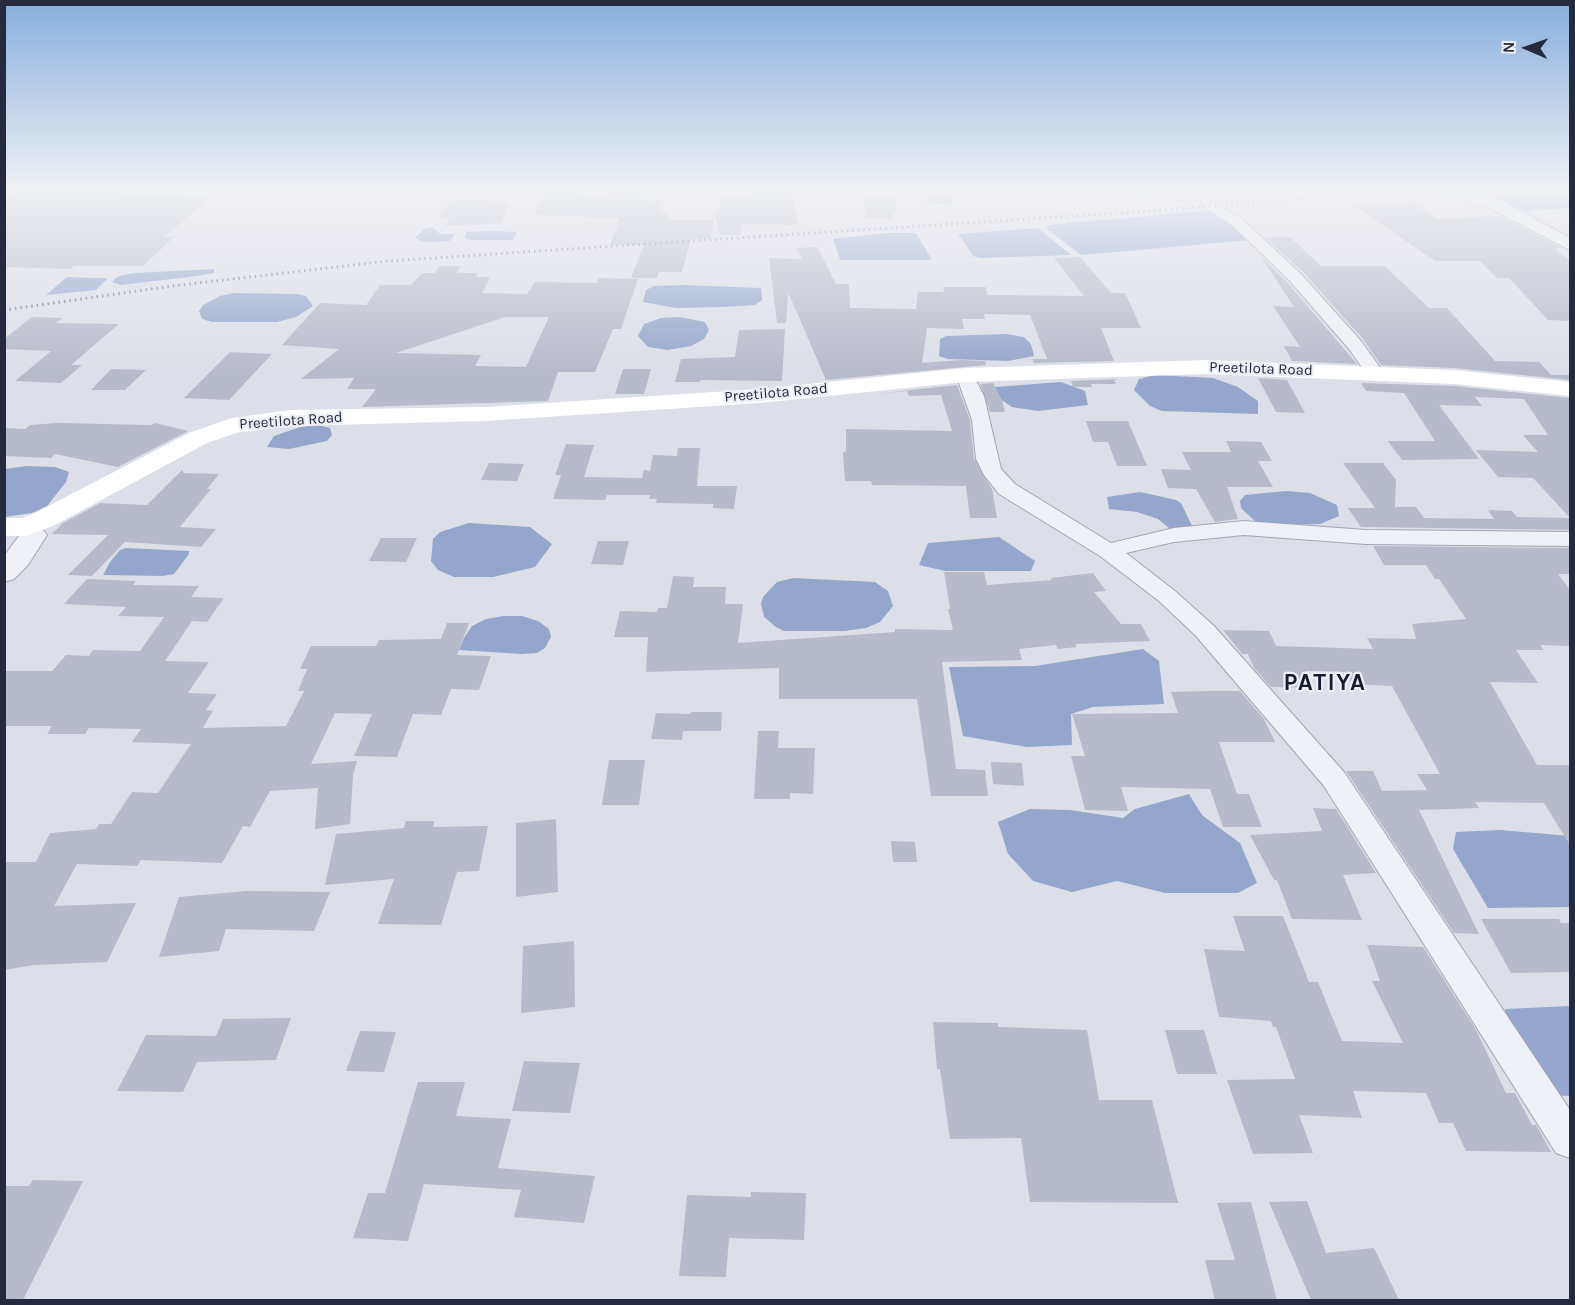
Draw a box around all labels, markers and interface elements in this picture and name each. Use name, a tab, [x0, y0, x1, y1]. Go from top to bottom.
north arrow	[1497, 18, 1557, 78]
text: N	[1499, 41, 1518, 53]
street label: Preetilota Road	[1209, 358, 1313, 380]
street label: Preetilota Road	[724, 380, 828, 406]
street label: Preetilota Road	[239, 408, 343, 434]
district label: PATIYA	[1283, 669, 1367, 697]

